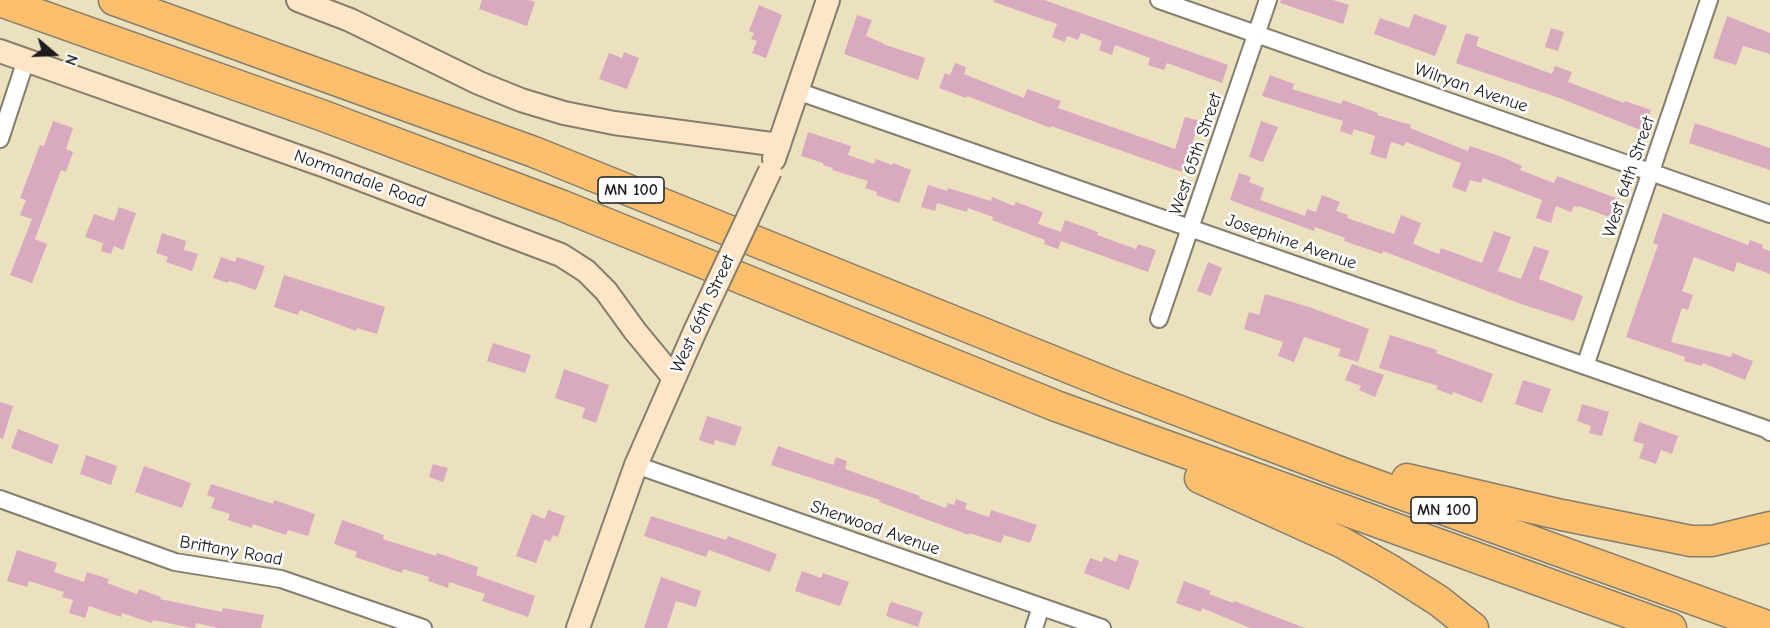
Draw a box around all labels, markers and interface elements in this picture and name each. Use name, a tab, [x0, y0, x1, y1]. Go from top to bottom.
north arrow	[24, 24, 84, 84]
text: N	[61, 52, 81, 68]
street label: Wilryan Avenue	[1411, 58, 1531, 118]
street label: West 65th Street	[1165, 90, 1227, 218]
street label: West 64th Street	[1598, 114, 1660, 240]
street label: Normandale Road	[291, 145, 429, 213]
road number: MN 100	[598, 177, 664, 203]
street label: Josephine Avenue	[1223, 209, 1359, 275]
street label: West 66th Street	[666, 252, 740, 376]
street label: Sherwood Avenue	[807, 496, 943, 560]
road number: MN 100	[1411, 497, 1477, 523]
street label: Brittany Road	[178, 531, 284, 571]

